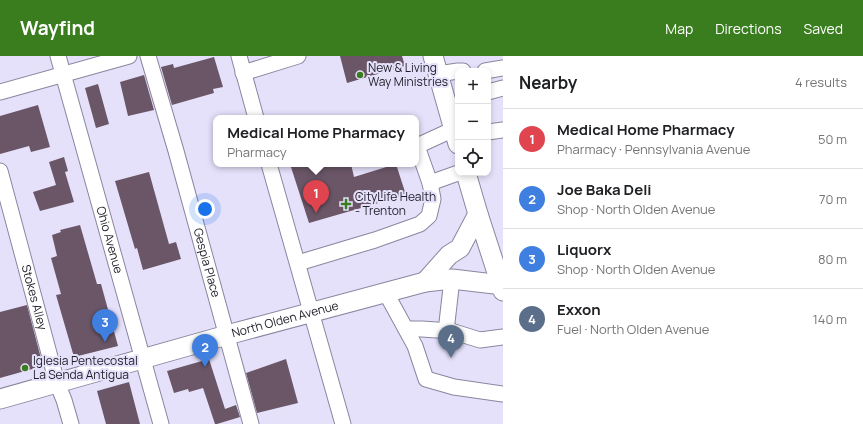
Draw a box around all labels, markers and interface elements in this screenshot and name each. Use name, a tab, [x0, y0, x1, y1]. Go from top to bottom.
text: Wayfind	[20, 15, 95, 41]
text: Map	[665, 19, 693, 38]
text: Directions	[715, 19, 782, 38]
text: Saved	[804, 19, 843, 38]
place label: New & Living Way Ministries	[368, 59, 448, 90]
map controls	[455, 68, 491, 176]
button: +	[455, 68, 491, 104]
marker: New & Living Way Ministries	[355, 70, 365, 80]
text: Nearby	[519, 71, 577, 94]
text: 4 results	[795, 73, 847, 91]
button: −	[455, 104, 491, 140]
popup	[213, 115, 419, 167]
text: Medical Home Pharmacy	[557, 119, 735, 140]
text: Medical Home Pharmacy	[227, 122, 405, 143]
text: 1	[529, 130, 535, 148]
text: 50 m	[818, 130, 847, 148]
button: locate	[455, 140, 491, 176]
text: Pharmacy · Pennsylvania Avenue	[557, 140, 750, 158]
text: Pharmacy	[227, 143, 287, 161]
text: Joe Baka Deli	[557, 179, 652, 200]
pin: 1	[303, 180, 329, 213]
place label: CityLife Health - Trenton	[355, 188, 436, 219]
text: 2	[528, 190, 536, 208]
text: 70 m	[819, 190, 847, 208]
marker: CityLife Health - Trenton	[340, 198, 352, 210]
your location	[195, 199, 215, 219]
text: Shop · North Olden Avenue	[557, 200, 715, 218]
street label: Ohio Avenue	[92, 204, 127, 275]
street label: Gespia Place	[190, 226, 225, 299]
text: Liquorx	[557, 239, 611, 260]
text: 3	[528, 250, 536, 268]
text: 80 m	[818, 250, 847, 268]
text: Shop · North Olden Avenue	[557, 260, 715, 278]
street label: Stokes Alley	[18, 263, 52, 333]
street label: North Olden Avenue	[230, 297, 340, 341]
text: Exxon	[557, 299, 601, 320]
pin: 3	[92, 309, 118, 342]
text: 4	[528, 310, 536, 328]
text: 140 m	[813, 310, 847, 328]
text: Fuel · North Olden Avenue	[557, 320, 709, 338]
pin: 4	[438, 325, 464, 358]
pin: 2	[192, 334, 218, 367]
place label: Iglesia Pentecostal La Senda Antigua	[33, 352, 138, 383]
marker: Iglesia Pentecostal La Senda Antigua	[20, 363, 30, 373]

